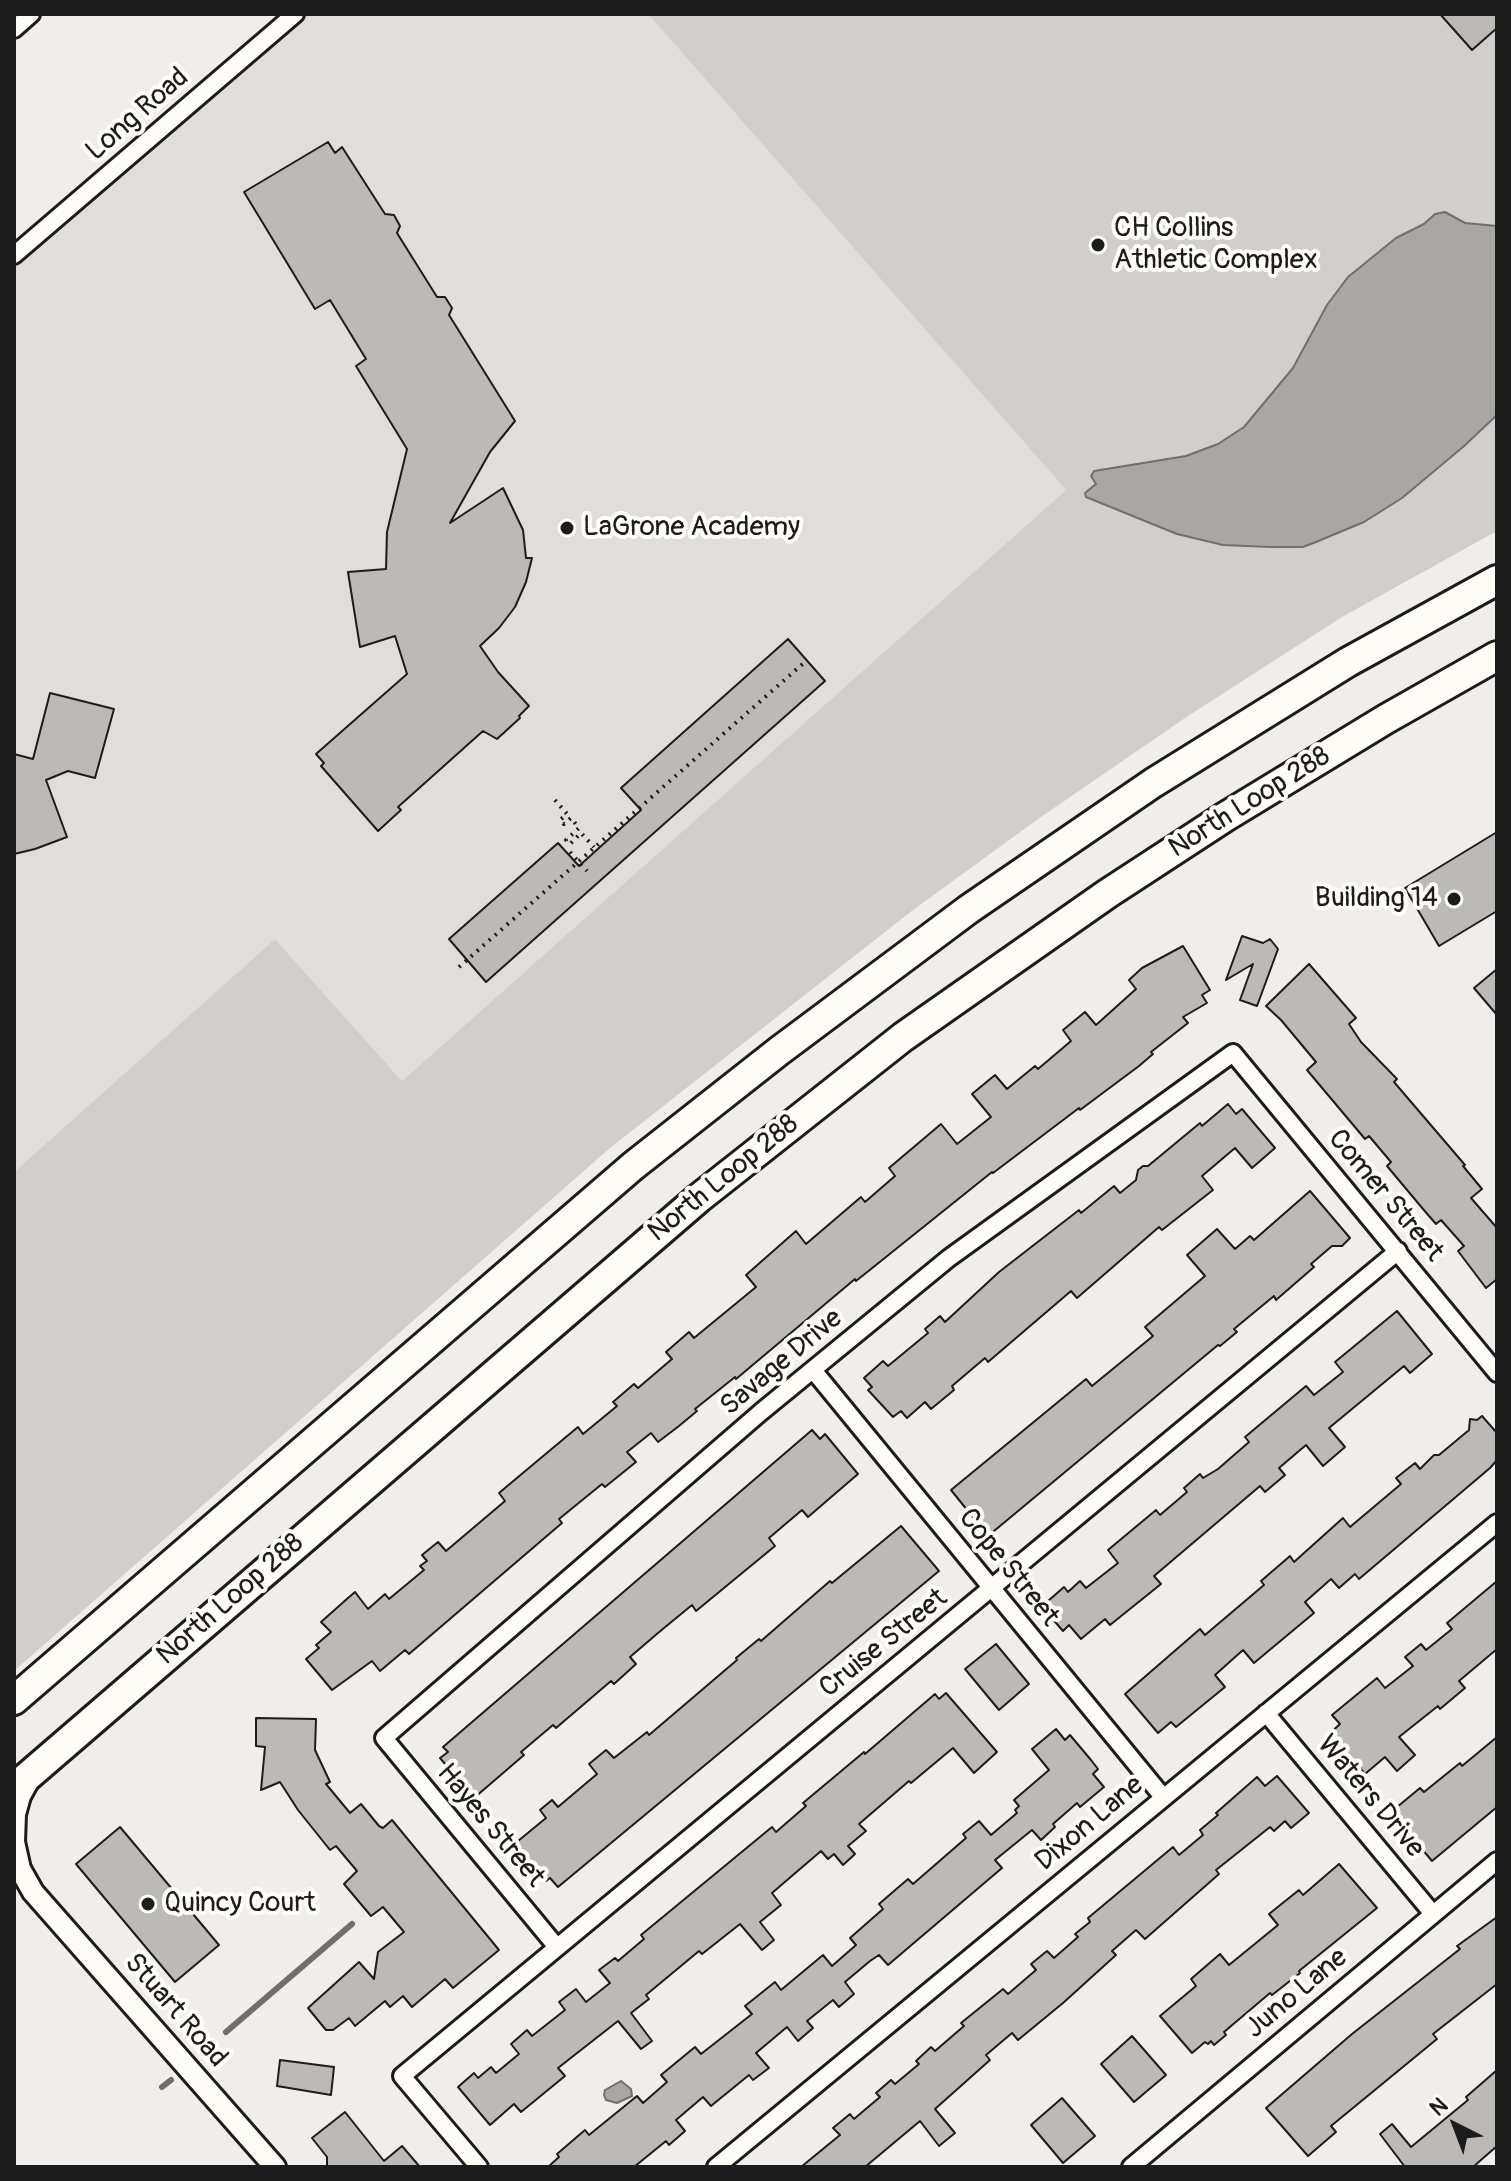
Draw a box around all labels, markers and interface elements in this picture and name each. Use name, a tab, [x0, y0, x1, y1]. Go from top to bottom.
street label: Long Road	[80, 61, 196, 169]
place label: CH Collins Athletic Complex	[1114, 212, 1318, 278]
marker: CH Collins Athletic Complex	[1089, 236, 1107, 254]
place label: LaGrone Academy	[583, 511, 800, 545]
marker: LaGrone Academy	[558, 519, 576, 537]
street label: North Loop 288	[1163, 740, 1337, 866]
place label: Building 14	[1315, 882, 1438, 916]
marker: Building 14	[1445, 890, 1463, 908]
street label: North Loop 288	[642, 1108, 806, 1250]
street label: Comer Street	[1320, 1123, 1450, 1269]
street label: Savage Drive	[714, 1302, 850, 1424]
street label: Cope Street	[950, 1502, 1066, 1634]
street label: North Loop 288	[151, 1527, 311, 1673]
street label: Cruise Street	[813, 1582, 955, 1706]
street label: Waters Drive	[1309, 1729, 1431, 1865]
street label: Hayes Street	[429, 1757, 551, 1895]
street label: Dixon Lane	[1029, 1769, 1151, 1879]
place label: Quincy Court	[164, 1887, 316, 1921]
marker: Quincy Court	[139, 1895, 157, 1913]
street label: Juno Lane	[1239, 1942, 1355, 2046]
street label: Stuart Road	[116, 1947, 234, 2075]
north arrow	[1415, 2085, 1495, 2165]
text: N	[1424, 2092, 1454, 2123]

